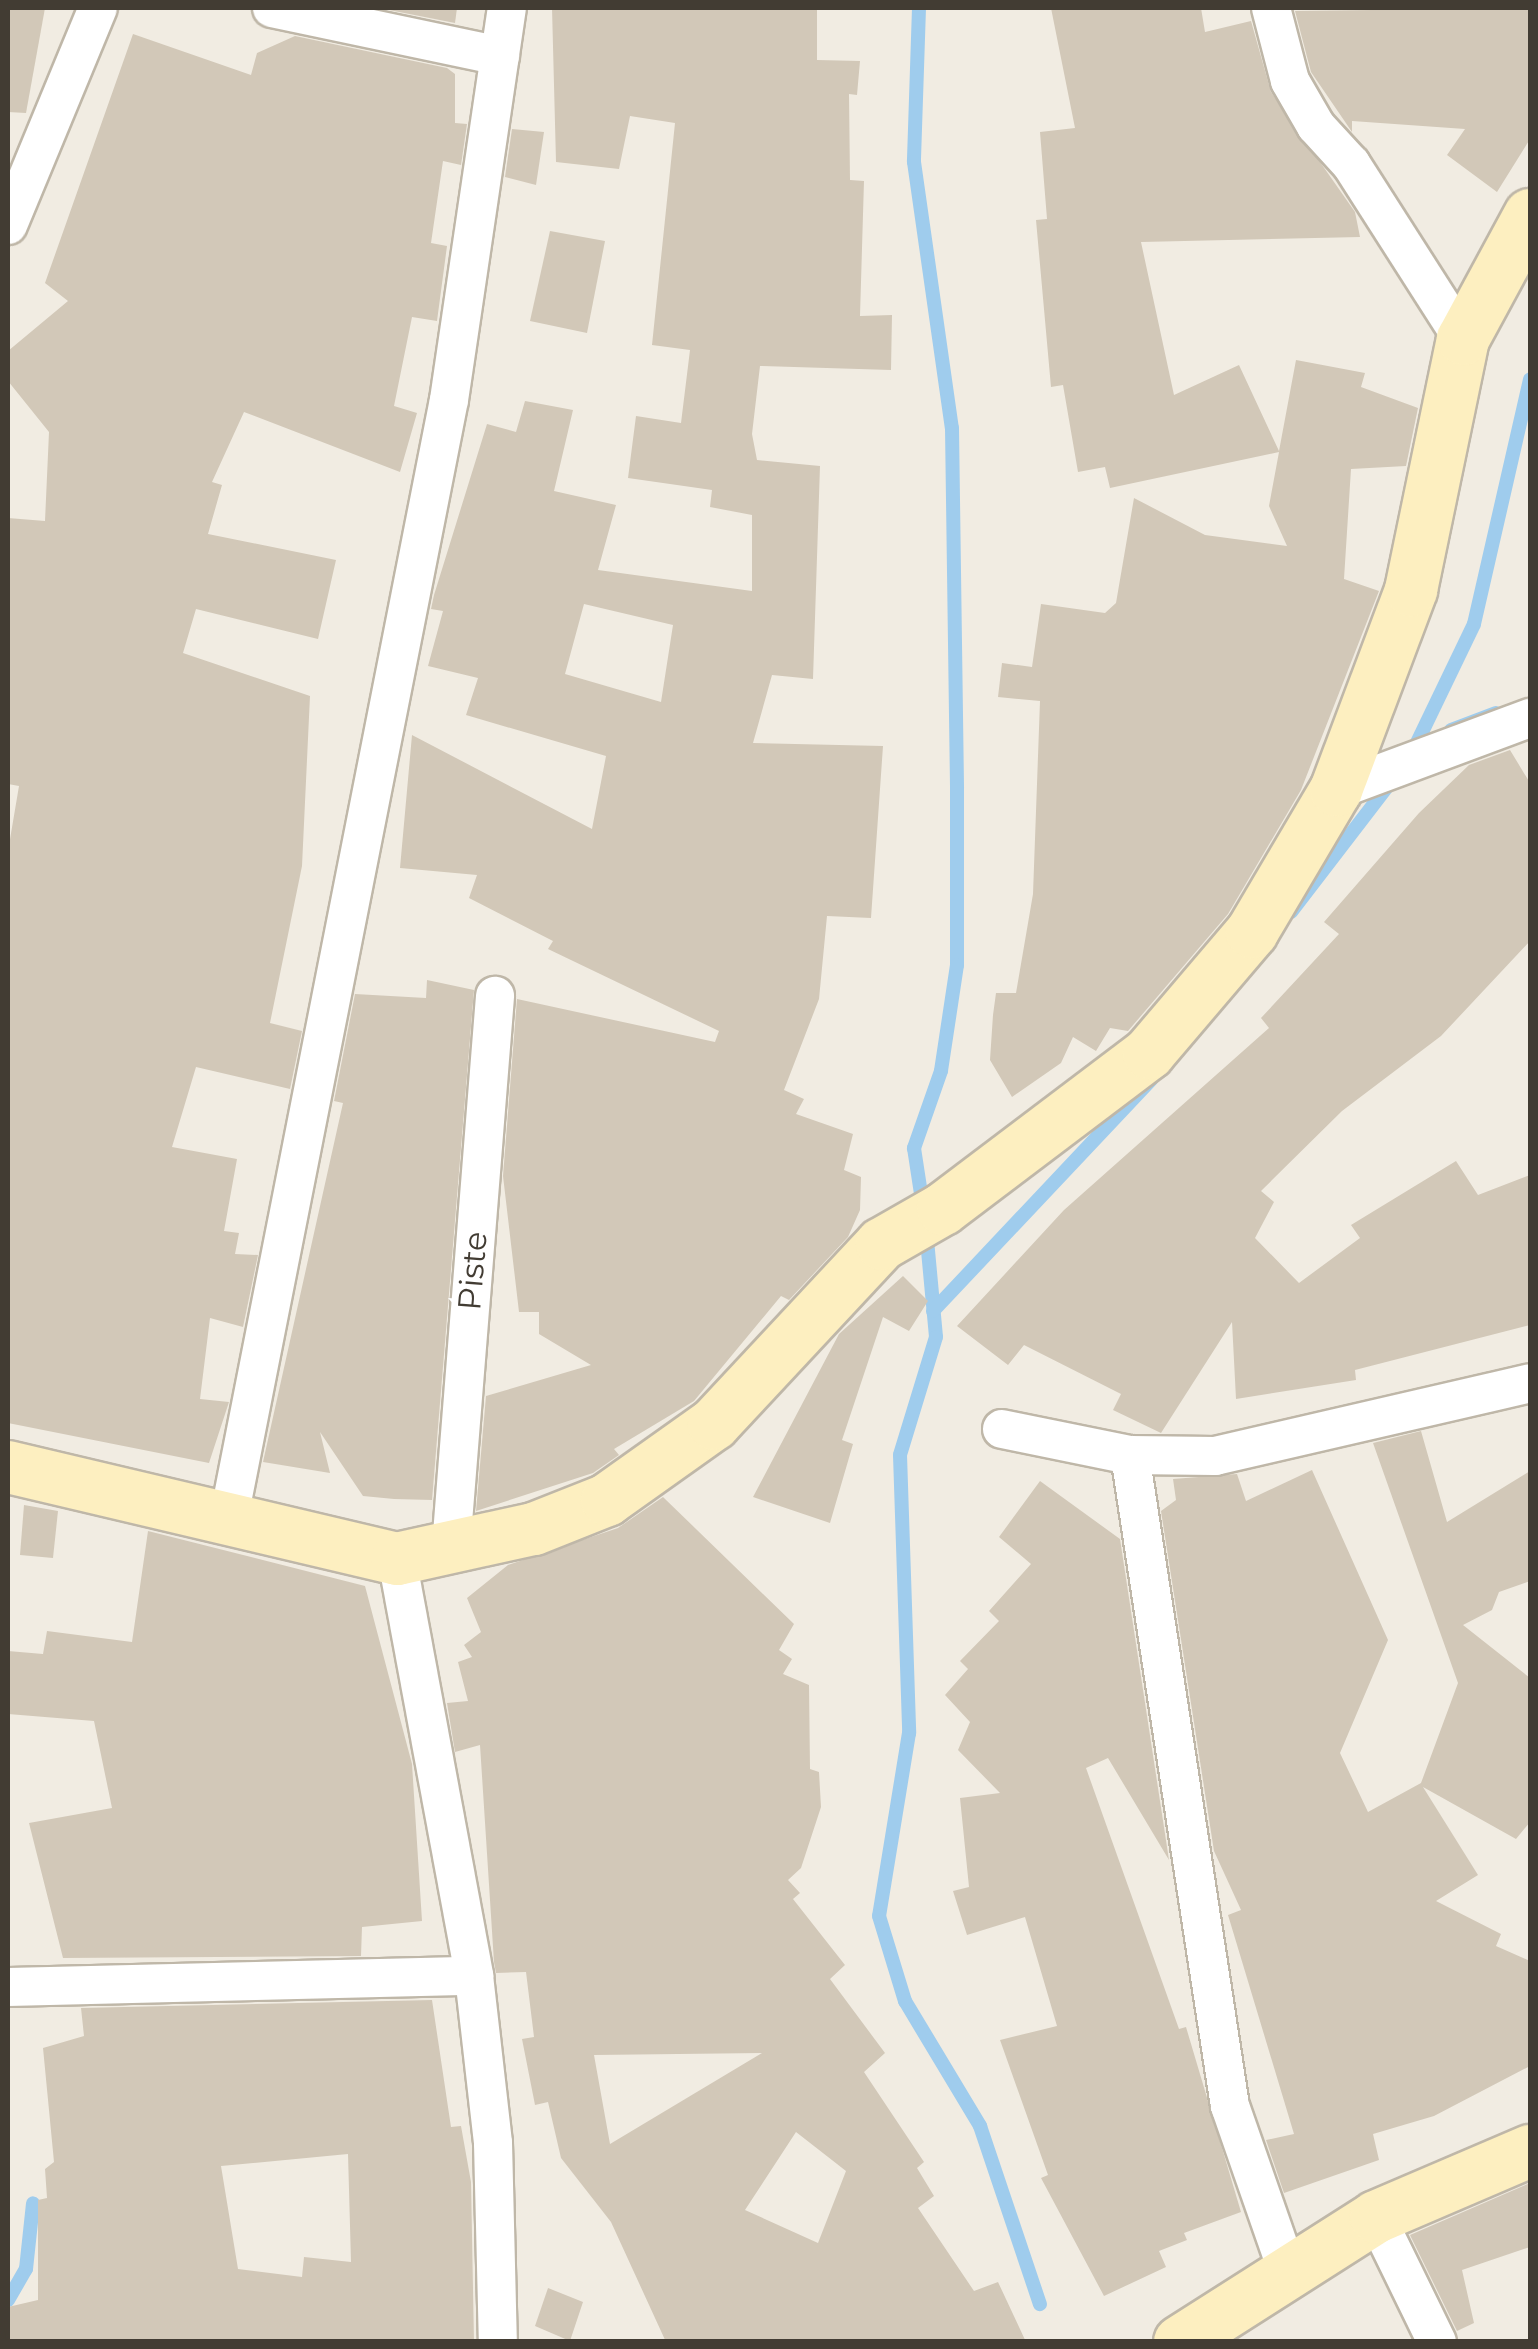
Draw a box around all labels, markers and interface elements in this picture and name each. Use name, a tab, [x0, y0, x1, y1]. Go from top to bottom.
street label: Piste	[450, 1230, 496, 1312]

